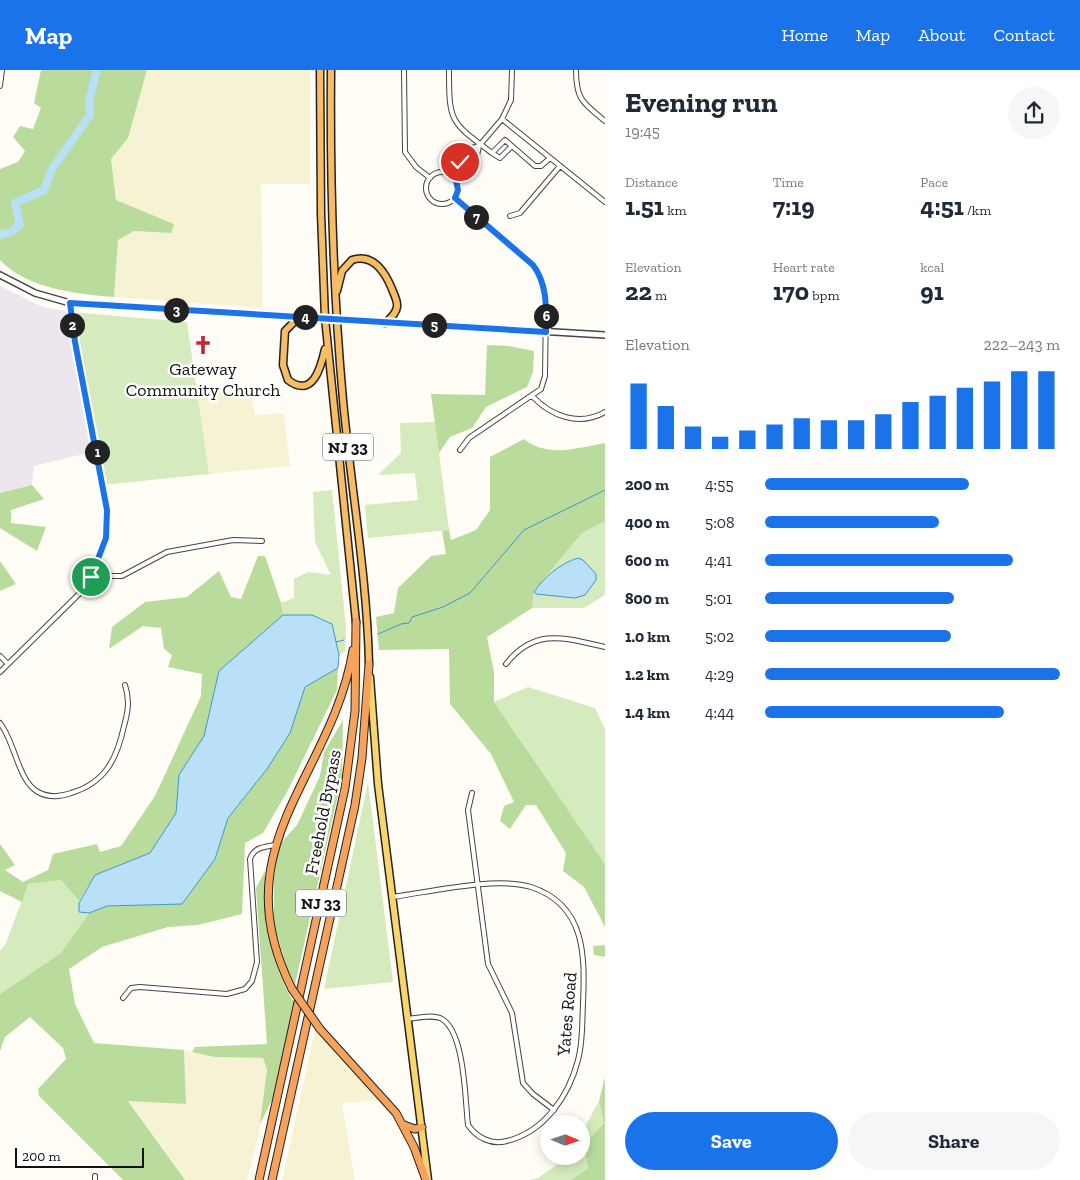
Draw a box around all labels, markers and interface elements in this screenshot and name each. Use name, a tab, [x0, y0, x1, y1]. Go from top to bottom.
text: Map	[25, 21, 72, 50]
text: Home	[781, 24, 828, 46]
text: Map	[856, 24, 890, 46]
text: About	[918, 24, 965, 46]
text: Contact	[993, 24, 1055, 46]
text: Evening run	[625, 86, 778, 119]
button: share	[1008, 87, 1060, 139]
text: 19:45	[625, 122, 660, 141]
pin	[439, 141, 481, 183]
icon: check	[446, 148, 474, 176]
text: Distance	[625, 174, 678, 191]
text: Time	[773, 174, 804, 191]
text: Pace	[920, 174, 948, 191]
text: 1.51	[625, 191, 664, 221]
text: 7:19	[773, 191, 815, 221]
text: 4:51	[920, 191, 964, 221]
text: km	[664, 202, 687, 219]
text: /km	[964, 202, 991, 219]
pin: 7	[464, 204, 488, 230]
text: 7	[473, 209, 480, 226]
text: Elevation	[625, 259, 682, 276]
text: Heart rate	[773, 259, 835, 276]
text: kcal	[920, 259, 944, 276]
text: 22	[625, 276, 652, 306]
text: 170	[773, 276, 809, 306]
text: 91	[920, 276, 944, 306]
text: m	[652, 287, 667, 304]
text: bpm	[809, 287, 839, 304]
pin: 3	[164, 298, 188, 322]
text: 3	[173, 302, 180, 319]
pin: 4	[292, 304, 318, 330]
pin: 6	[534, 304, 558, 328]
text: 6	[543, 308, 550, 325]
text: 4	[302, 309, 309, 326]
pin: 2	[60, 312, 84, 338]
pin: 5	[422, 312, 446, 338]
text: 2	[69, 317, 76, 334]
text: 5	[431, 317, 438, 334]
church icon: Gateway Community Church	[192, 334, 214, 356]
text: Elevation	[625, 335, 690, 354]
text: 222–243 m	[983, 335, 1060, 354]
place label: Gateway Community Church	[126, 358, 280, 401]
road number: NJ 33	[323, 434, 373, 461]
pin: 1	[84, 440, 110, 464]
text: 1	[95, 444, 100, 461]
text: 200 m	[625, 475, 669, 494]
text: 4:55	[705, 475, 734, 494]
text: 400 m	[625, 513, 670, 532]
text: 5:08	[705, 513, 735, 532]
text: 600 m	[625, 551, 669, 570]
text: 4:41	[705, 551, 732, 570]
pin	[70, 556, 112, 598]
icon: arrive	[77, 563, 105, 591]
text: 800 m	[625, 589, 669, 608]
text: 5:01	[705, 589, 732, 608]
text: 1.0 km	[625, 627, 670, 646]
text: 5:02	[705, 627, 734, 646]
text: 1.2 km	[625, 665, 670, 684]
text: 4:29	[705, 665, 734, 684]
text: 1.4 km	[625, 703, 670, 722]
text: 4:44	[705, 703, 734, 722]
street label: Freehold Bypass	[300, 748, 346, 876]
road number: NJ 33	[296, 890, 346, 916]
street label: Yates Road	[552, 971, 582, 1058]
button: Save	[625, 1112, 838, 1170]
button: Share	[848, 1112, 1060, 1170]
north arrow	[540, 1115, 590, 1165]
map controls	[540, 1115, 590, 1165]
scale bar	[15, 1145, 144, 1168]
text: 200 m	[22, 1148, 61, 1165]

